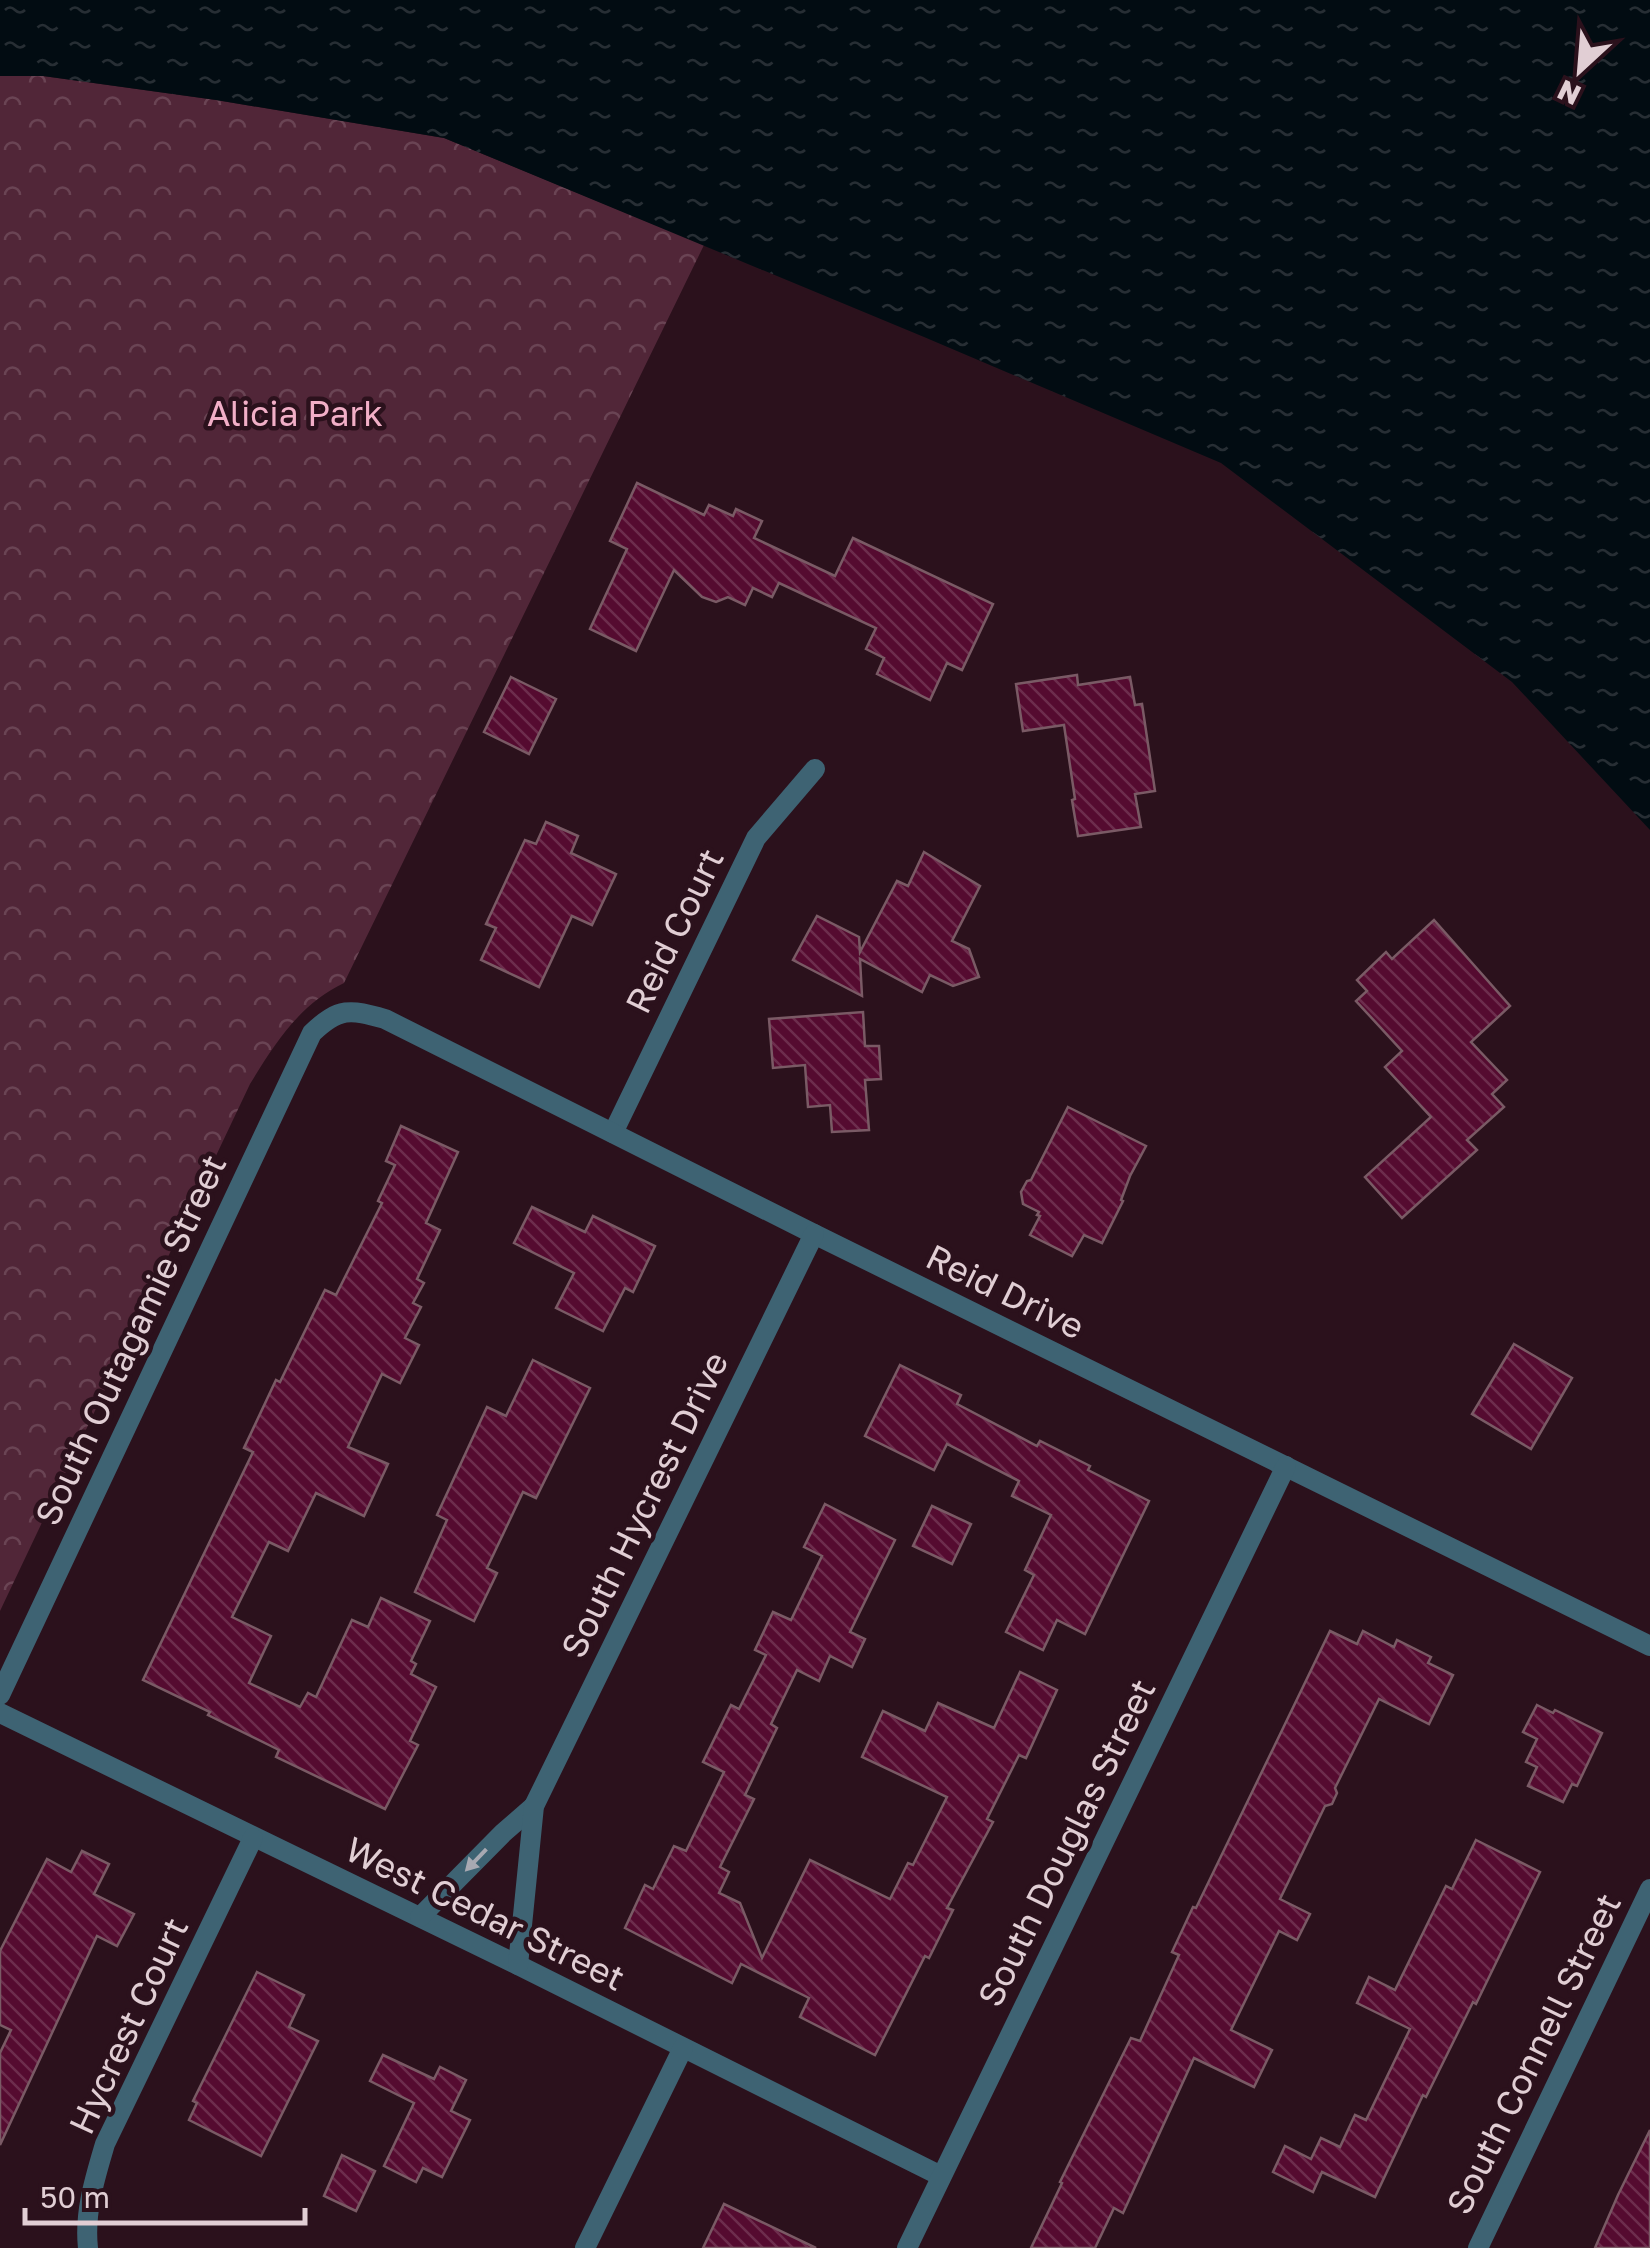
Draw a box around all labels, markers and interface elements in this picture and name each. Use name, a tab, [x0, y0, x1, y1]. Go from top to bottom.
north arrow	[1530, 20, 1630, 120]
text: N	[1552, 73, 1586, 112]
park label: Alicia Park	[207, 392, 383, 434]
street label: Reid Court	[616, 841, 732, 1020]
street label: South Outagamie Street	[26, 1148, 234, 1532]
street label: Reid Drive	[920, 1235, 1091, 1347]
street label: South Hycrest Drive	[552, 1345, 736, 1664]
street label: South Douglas Street	[969, 1672, 1164, 2013]
street label: West Cedar Street	[339, 1827, 632, 1999]
one-way arrow	[465, 1848, 488, 1872]
street label: South Connell Street	[1437, 1886, 1629, 2221]
street label: Hycrest Court	[60, 1911, 197, 2140]
scale bar	[25, 2163, 305, 2225]
text: 50 m	[40, 2179, 110, 2215]

